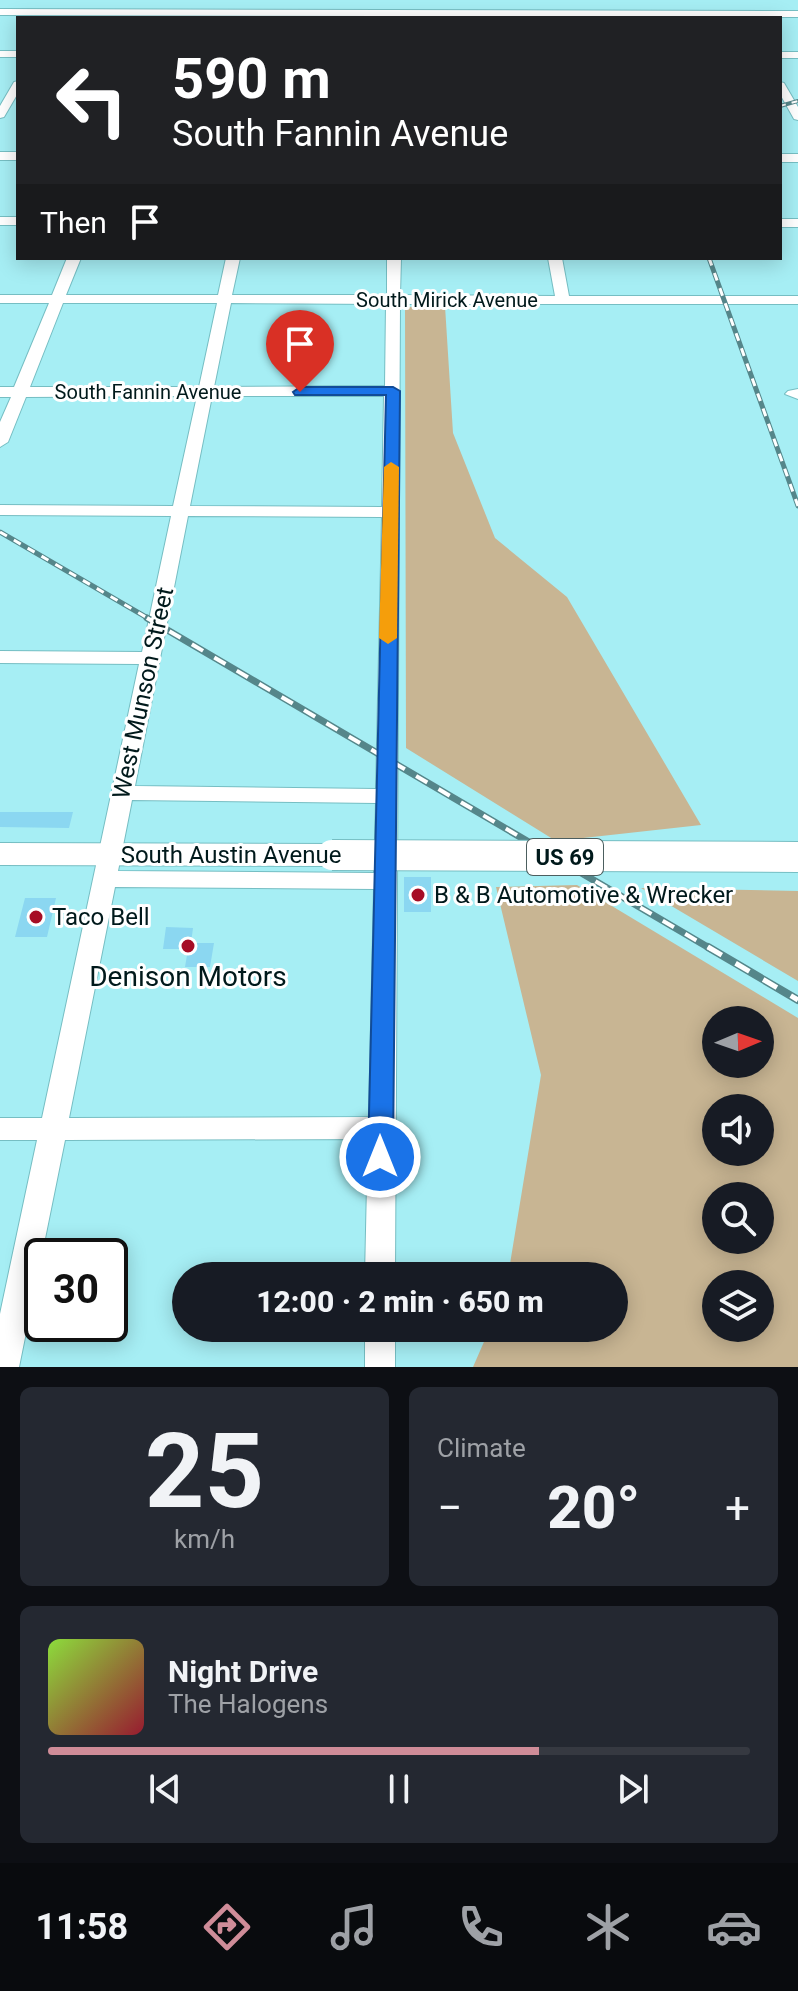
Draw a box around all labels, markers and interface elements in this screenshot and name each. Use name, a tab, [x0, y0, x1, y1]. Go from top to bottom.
text: 590 m	[172, 46, 331, 112]
icon: left	[40, 48, 144, 152]
text: South Fannin Avenue	[172, 113, 508, 155]
icon: arrive	[123, 200, 167, 244]
text: Then	[40, 205, 107, 240]
street label: South Mirick Avenue	[356, 288, 538, 312]
pin	[266, 310, 334, 392]
icon: arrive	[278, 322, 322, 366]
street label: South Fannin Avenue	[55, 380, 241, 404]
street label: West Munson Street	[107, 584, 179, 801]
road number: US 69	[527, 839, 603, 875]
street label: South Austin Avenue	[121, 841, 341, 869]
place label: B & B Automotive & Wrecker	[434, 881, 733, 909]
marker: B & B Automotive & Wrecker	[409, 886, 427, 904]
place label: Taco Bell	[52, 903, 150, 931]
marker: Taco Bell	[27, 908, 45, 926]
marker: Denison Motors	[179, 937, 197, 955]
place label: Denison Motors	[89, 960, 287, 993]
north arrow	[702, 1006, 774, 1078]
map controls	[702, 1006, 774, 1342]
button: sound	[702, 1094, 774, 1166]
position arrow	[338, 1115, 422, 1199]
button: search	[702, 1182, 774, 1254]
speed limit sign: 30	[24, 1238, 128, 1342]
button: layers	[702, 1270, 774, 1342]
text: 12:00 · 2 min · 650 m	[256, 1284, 544, 1319]
text: 25	[145, 1411, 264, 1532]
text: Climate	[437, 1433, 526, 1463]
text: 20°	[547, 1472, 640, 1543]
text: −	[437, 1482, 462, 1534]
text: +	[725, 1482, 750, 1534]
text: km/h	[174, 1524, 235, 1554]
text: Night Drive	[168, 1654, 318, 1689]
text: The Halogens	[168, 1689, 328, 1719]
icon: previous	[143, 1767, 187, 1811]
icon: pause	[377, 1767, 421, 1811]
icon: next	[611, 1767, 655, 1811]
icon: directions	[199, 1899, 255, 1955]
icon: music	[326, 1899, 382, 1955]
icon: phone	[453, 1899, 509, 1955]
icon: climate	[580, 1899, 636, 1955]
icon: car	[706, 1899, 762, 1955]
text: 11:58	[35, 1906, 128, 1948]

